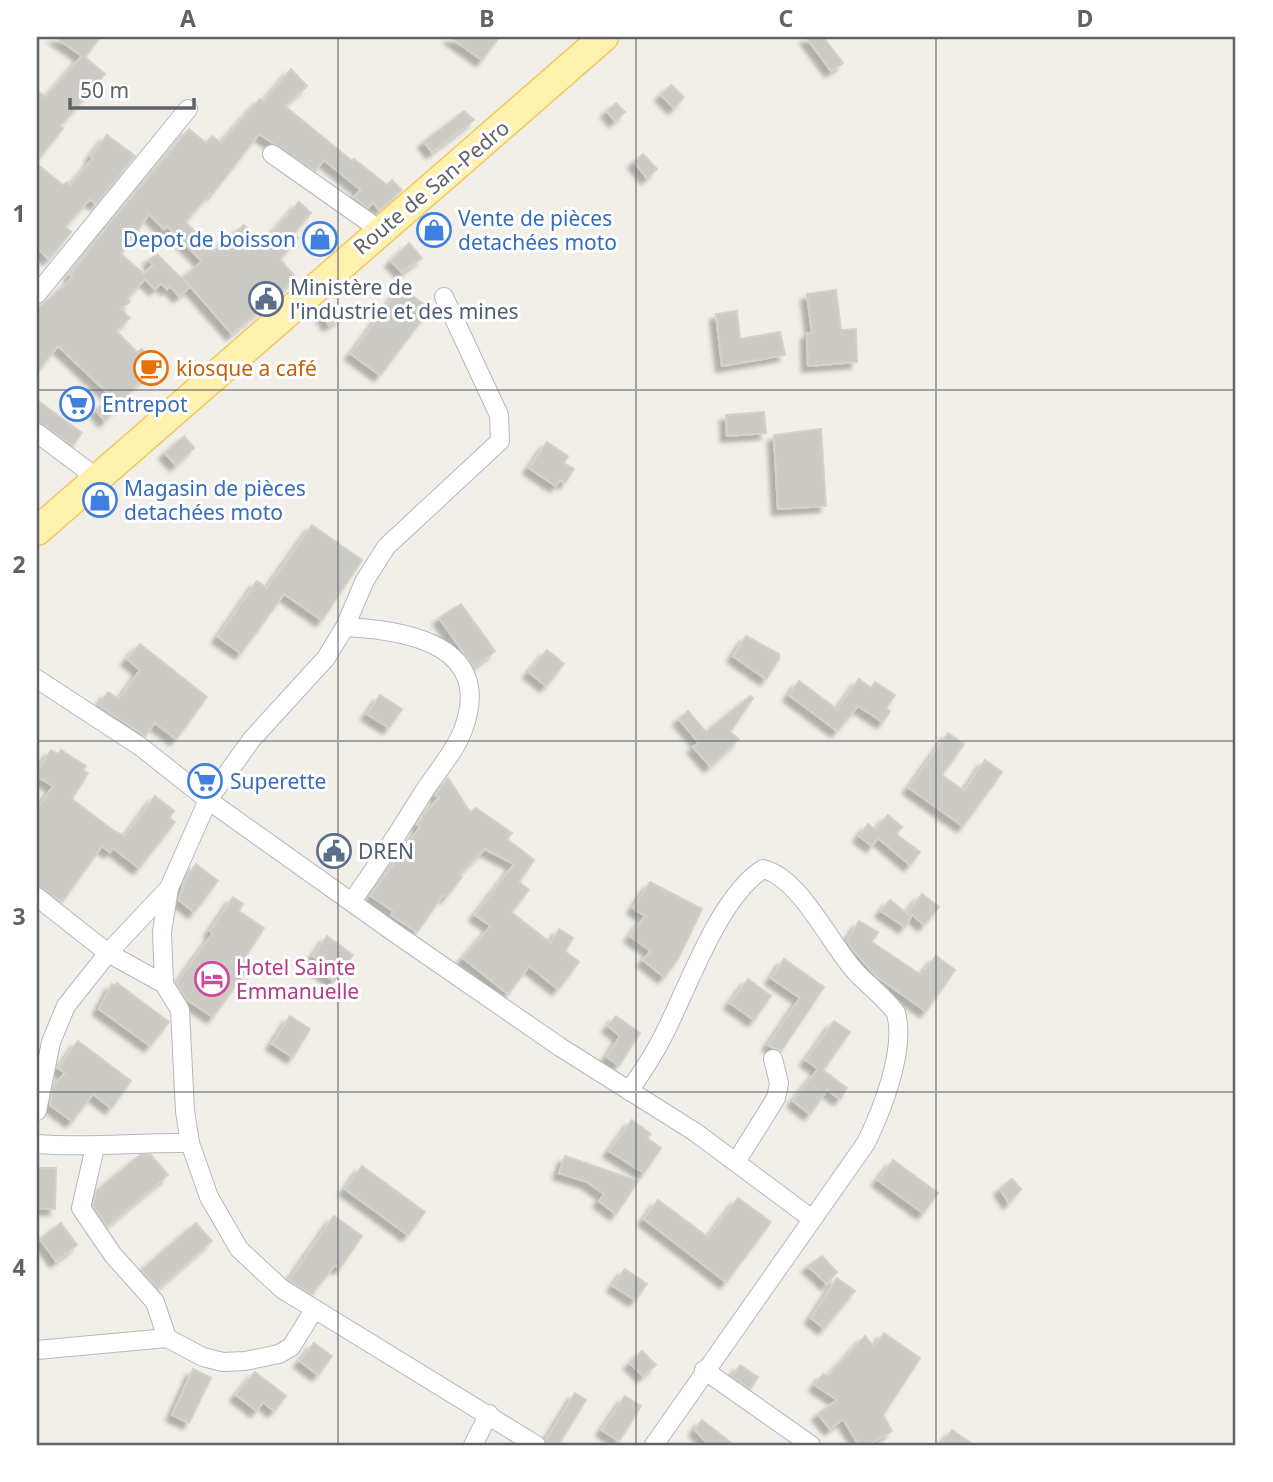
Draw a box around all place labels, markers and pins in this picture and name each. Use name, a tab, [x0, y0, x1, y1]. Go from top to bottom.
place label: Vente de pièces detachées moto	[458, 204, 617, 256]
shop icon: Vente de pièces detachées moto	[415, 211, 453, 249]
shop icon: Depot de boisson	[301, 220, 339, 258]
place label: Depot de boisson	[123, 225, 296, 253]
place label: Ministère de l'industrie et des mines	[290, 273, 519, 325]
public building icon: Ministère de l'industrie et des mines	[247, 280, 285, 318]
cafe icon: kiosque a café	[132, 349, 170, 387]
place label: kiosque a café	[176, 354, 317, 382]
supermarket icon: Entrepot	[58, 385, 96, 423]
place label: Entrepot	[102, 390, 188, 418]
place label: Magasin de pièces detachées moto	[124, 474, 306, 526]
shop icon: Magasin de pièces detachées moto	[81, 481, 119, 519]
supermarket icon: Superette	[186, 762, 224, 800]
place label: Superette	[230, 767, 326, 795]
public building icon: DREN	[315, 832, 353, 870]
place label: DREN	[358, 837, 414, 865]
place label: Hotel Sainte Emmanuelle	[236, 953, 359, 1005]
hotel icon: Hotel Sainte Emmanuelle	[193, 960, 231, 998]

